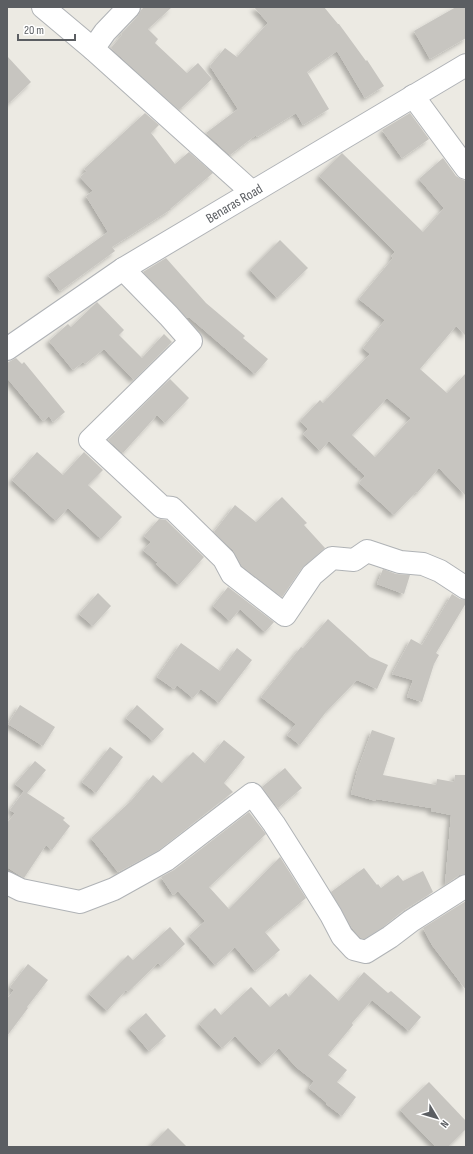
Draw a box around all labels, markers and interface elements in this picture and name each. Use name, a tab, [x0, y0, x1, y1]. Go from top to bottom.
scale bar	[18, 16, 75, 42]
text: 20 m	[24, 23, 44, 38]
street label: Benaras Road	[203, 180, 266, 226]
north arrow	[417, 1098, 457, 1138]
text: N	[437, 1118, 451, 1130]

